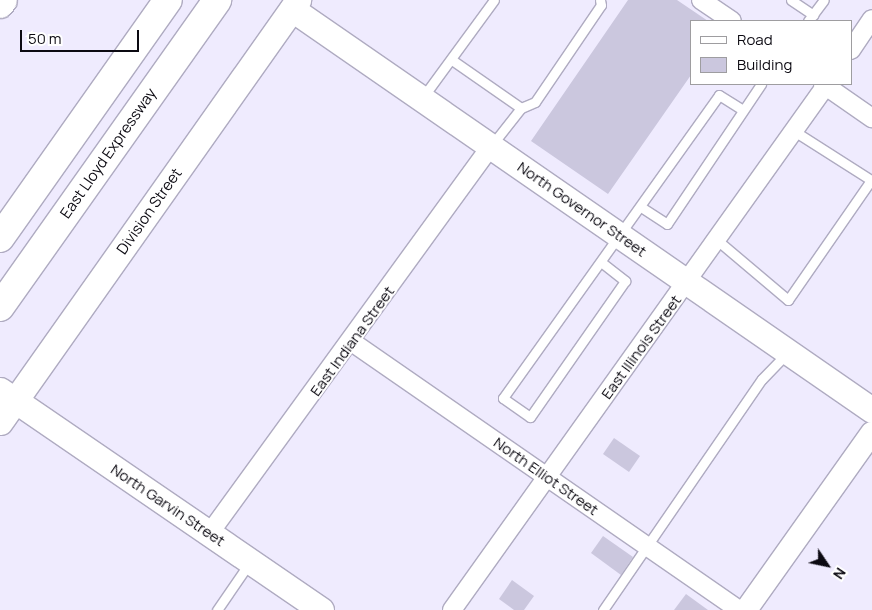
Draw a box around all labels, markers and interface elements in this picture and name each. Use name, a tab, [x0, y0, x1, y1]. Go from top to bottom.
scale bar	[22, 20, 141, 52]
legend	[690, 20, 852, 85]
text: 50 m	[28, 28, 62, 49]
text: Road	[737, 29, 773, 50]
text: Building	[737, 54, 792, 75]
street label: East Lloyd Expressway	[56, 84, 160, 222]
street label: North Governor Street	[514, 158, 650, 260]
street label: Division Street	[113, 165, 185, 257]
street label: East Indiana Street	[306, 283, 398, 399]
street label: East Illinois Street	[597, 292, 685, 402]
street label: North Elliot Street	[490, 433, 602, 519]
street label: North Garvin Street	[107, 460, 229, 550]
north arrow	[802, 540, 852, 590]
text: N	[829, 564, 851, 583]

